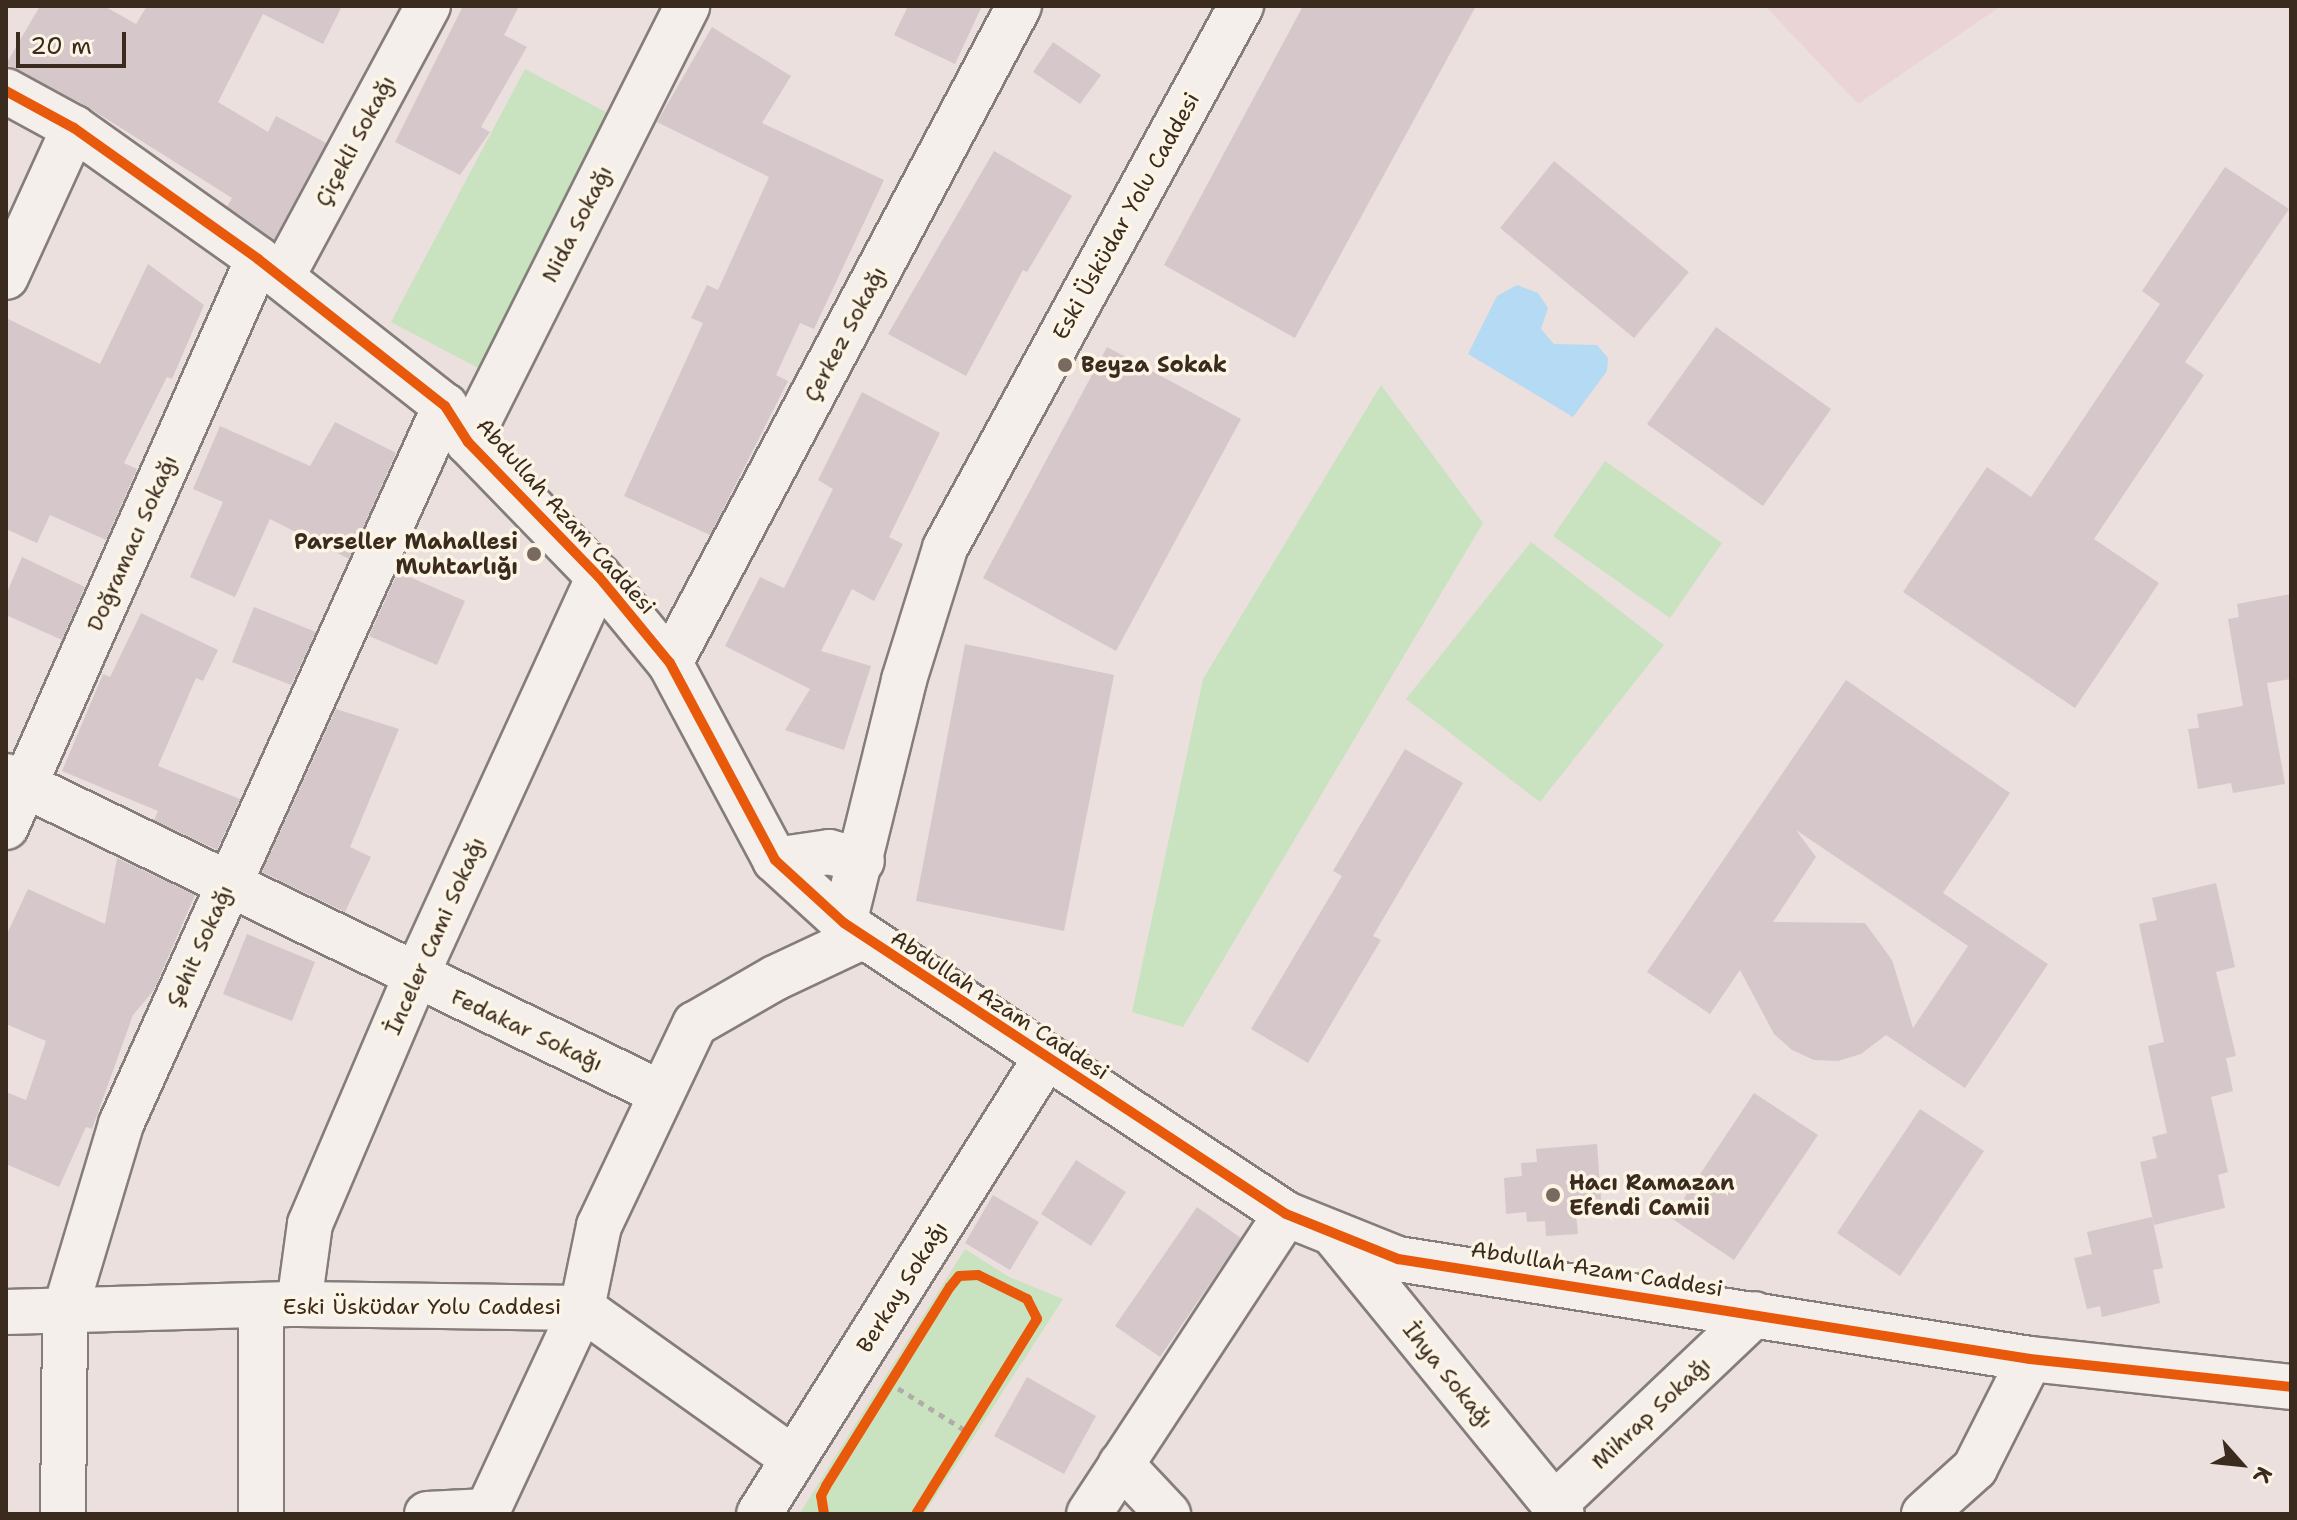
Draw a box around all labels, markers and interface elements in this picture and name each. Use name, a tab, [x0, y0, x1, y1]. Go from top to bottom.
scale bar	[20, 16, 130, 66]
text: 20 m	[30, 30, 92, 62]
street label: Çiçekli Sokağı	[309, 71, 401, 211]
street label: Eski Üsküdar Yolu Caddesi	[1047, 88, 1205, 344]
street label: Nida Sokağı	[536, 161, 618, 287]
street label: Çerkez Sokağı	[798, 262, 892, 406]
place label: Beyza Sokak	[1081, 352, 1227, 378]
marker: Beyza Sokak	[1056, 356, 1074, 374]
street label: Abdullah Azam Caddesi	[471, 413, 661, 619]
street label: Doğramacı Sokağı	[81, 451, 183, 635]
place label: Parseller Mahallesi Muhtarlığı	[294, 528, 518, 580]
marker: Parseller Mahallesi Muhtarlığı	[525, 545, 543, 563]
street label: İnceler Cami Sokağı	[379, 833, 491, 1039]
street label: Şehit Sokağı	[161, 881, 239, 1011]
street label: Abdullah Azam Caddesi	[886, 925, 1114, 1085]
street label: Fedakar Sokağı	[447, 983, 607, 1077]
place label: Hacı Ramazan Efendi Camii	[1569, 1169, 1735, 1220]
marker: Hacı Ramazan Efendi Camii	[1544, 1186, 1562, 1204]
street label: Berkay Sokağı	[851, 1216, 953, 1358]
street label: Abdullah Azam Caddesi	[1469, 1236, 1725, 1302]
street label: Eski Üsküdar Yolu Caddesi	[283, 1294, 561, 1320]
street label: İhya Sokağı	[1397, 1317, 1499, 1433]
street label: Mihrap Sokağı	[1586, 1351, 1716, 1475]
north arrow	[2201, 1424, 2281, 1504]
text: K	[2247, 1462, 2279, 1488]

